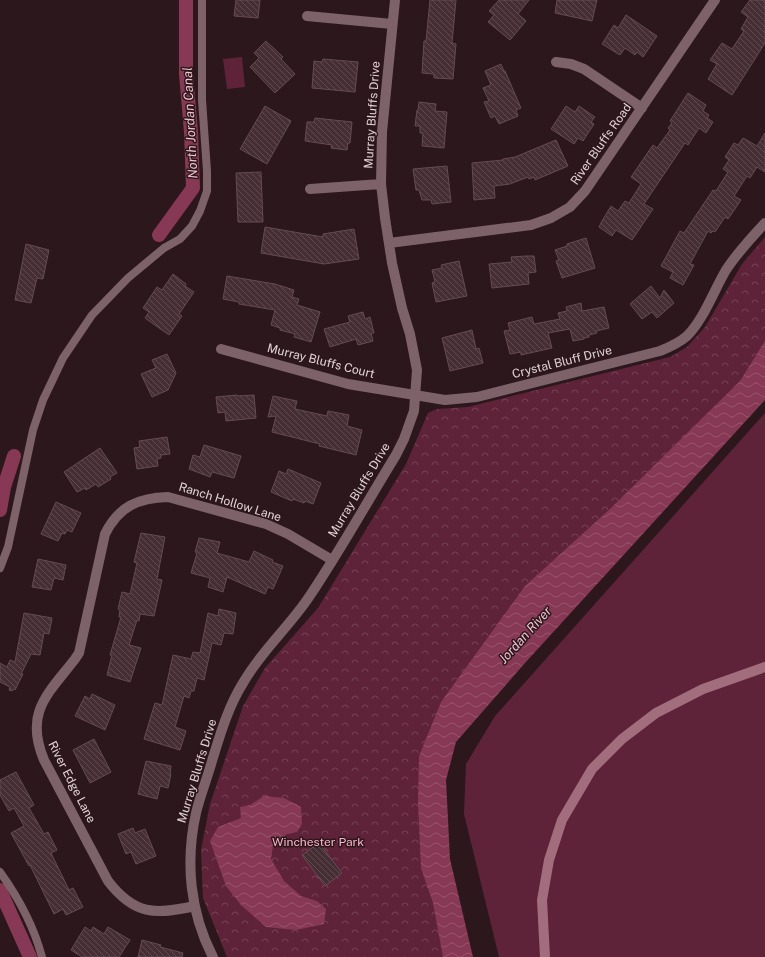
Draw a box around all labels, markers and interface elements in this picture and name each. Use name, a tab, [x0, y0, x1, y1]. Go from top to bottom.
street label: Murray Bluffs Drive	[361, 61, 383, 169]
water label: North Jordan Canal	[180, 67, 200, 179]
street label: River Bluffs Road	[568, 101, 634, 187]
street label: Murray Bluffs Court	[266, 341, 377, 381]
street label: Crystal Bluff Drive	[511, 343, 614, 381]
street label: Murray Bluffs Drive	[325, 440, 393, 540]
street label: Ranch Hollow Lane	[177, 480, 283, 524]
water label: Jordan River	[496, 603, 554, 667]
street label: Murray Bluffs Drive	[175, 717, 220, 825]
street label: River Edge Lane	[45, 739, 99, 825]
park label: Winchester Park	[272, 835, 364, 849]

